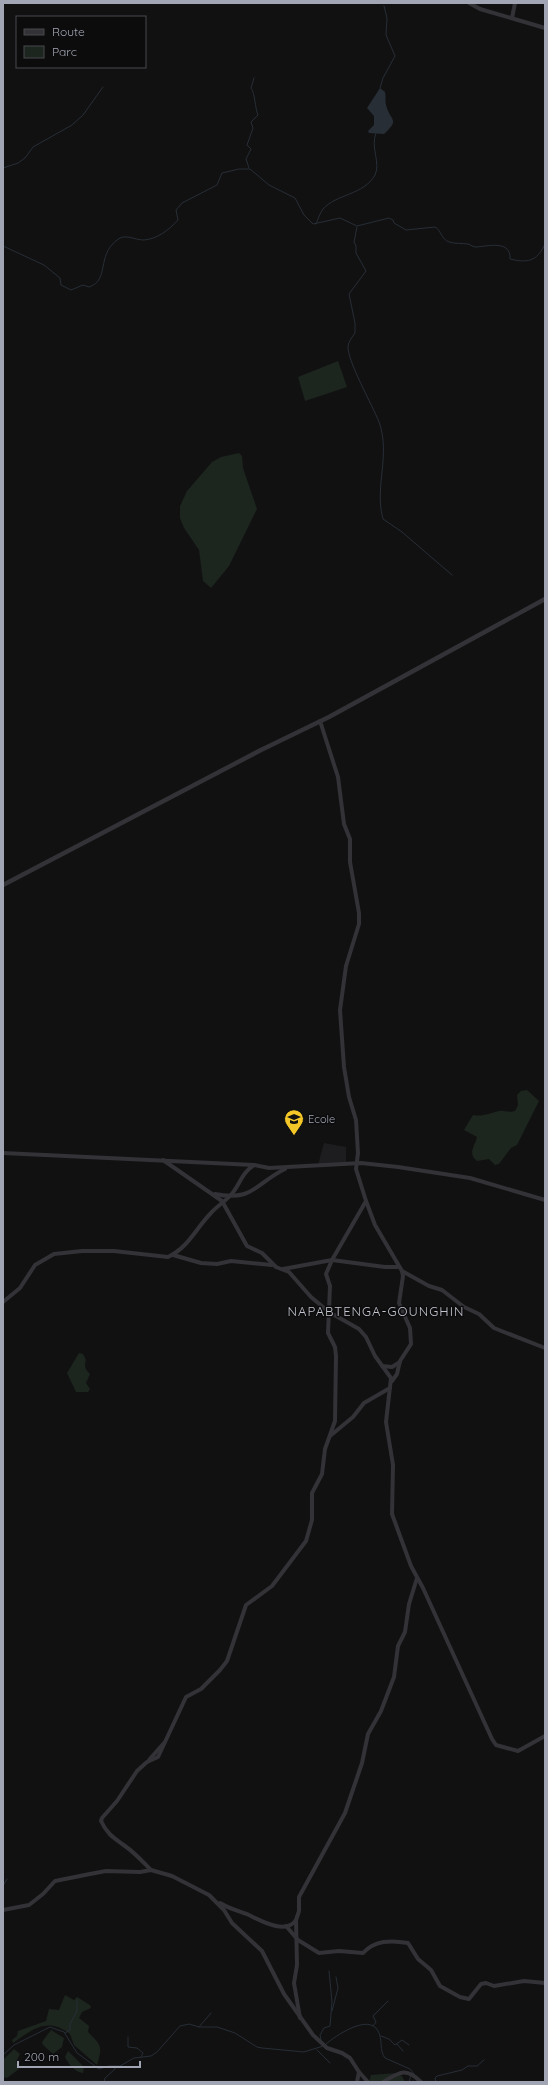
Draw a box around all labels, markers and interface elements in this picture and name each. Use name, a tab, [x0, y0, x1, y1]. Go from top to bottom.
legend	[16, 16, 146, 68]
text: Route	[52, 24, 85, 39]
text: Parc	[52, 44, 77, 59]
school or university icon: Ecole	[283, 1108, 305, 1136]
place label: Ecole	[308, 1112, 335, 1126]
district label: NAPABTENGA-GOUNGHIN	[288, 1303, 464, 1319]
scale bar	[18, 2043, 140, 2069]
text: 200 m	[24, 2049, 59, 2064]

